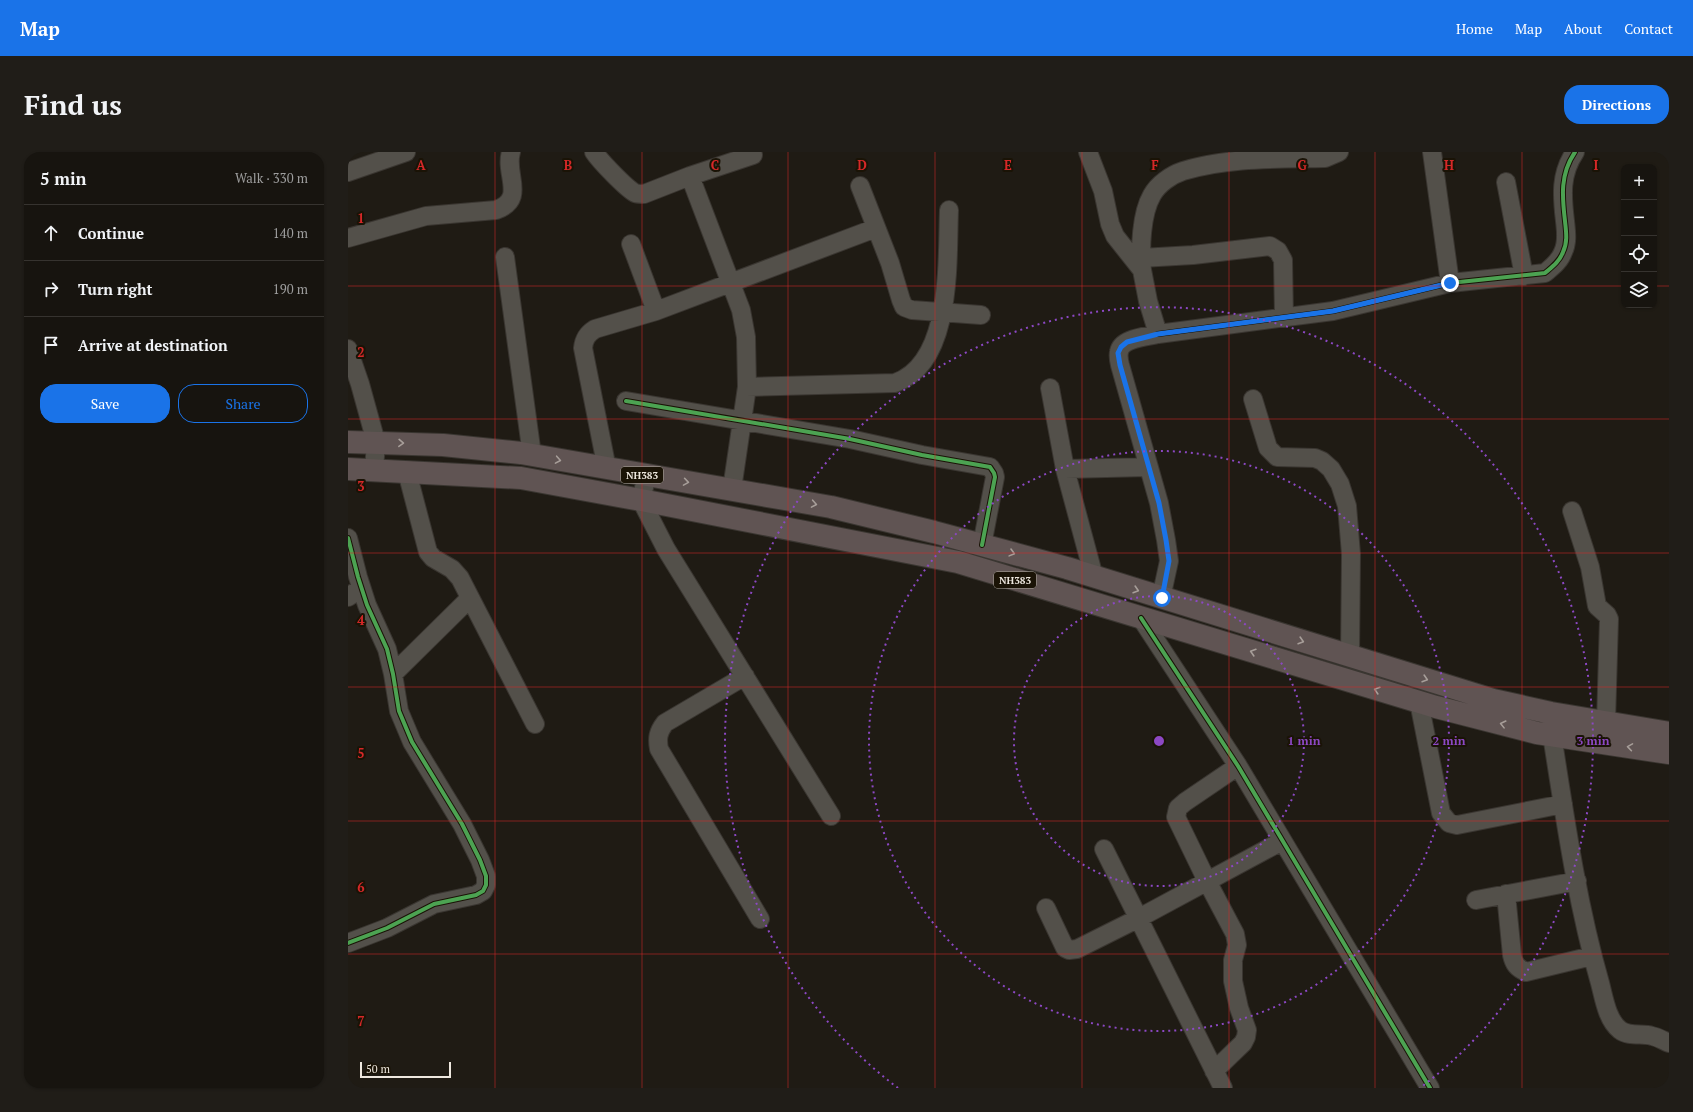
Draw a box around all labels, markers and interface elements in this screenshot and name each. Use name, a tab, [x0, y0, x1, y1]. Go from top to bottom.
text: Map	[20, 16, 60, 41]
text: Home	[1456, 19, 1493, 38]
text: Map	[1515, 19, 1542, 38]
text: About	[1564, 19, 1602, 38]
text: Contact	[1624, 19, 1673, 38]
button: Directions	[1564, 85, 1669, 124]
text: Find us	[24, 86, 122, 123]
text: A	[416, 156, 426, 174]
text: B	[564, 156, 572, 174]
text: C	[711, 156, 719, 174]
text: D	[857, 156, 867, 174]
text: E	[1004, 156, 1012, 174]
text: F	[1151, 156, 1159, 174]
text: G	[1297, 156, 1307, 174]
text: H	[1444, 156, 1454, 174]
text: I	[1594, 156, 1599, 174]
map controls	[1621, 164, 1657, 308]
button: +	[1621, 164, 1657, 200]
text: 5 min	[40, 167, 87, 190]
text: Walk · 330 m	[235, 169, 308, 187]
button: −	[1621, 200, 1657, 236]
text: 1	[357, 209, 365, 227]
icon: ahead	[40, 222, 62, 244]
text: Continue	[78, 223, 144, 243]
text: 140 m	[273, 224, 308, 242]
button: locate	[1621, 236, 1657, 272]
button: layers	[1621, 272, 1657, 308]
route end	[1441, 274, 1459, 292]
icon: right	[40, 278, 62, 300]
text: Turn right	[78, 279, 153, 299]
text: 190 m	[273, 280, 308, 298]
icon: arrive	[40, 334, 62, 356]
text: Arrive at destination	[78, 335, 228, 355]
text: 2	[357, 343, 365, 361]
button: Save	[40, 384, 170, 423]
button: Share	[178, 384, 308, 423]
one-way arrow	[398, 438, 404, 447]
one-way arrow	[555, 455, 561, 463]
road number: NH383	[621, 467, 663, 483]
text: 3	[357, 477, 365, 495]
one-way arrow	[683, 477, 689, 485]
one-way arrow	[811, 499, 817, 508]
one-way arrow	[1008, 548, 1015, 557]
road number: NH383	[994, 572, 1036, 588]
one-way arrow	[1133, 586, 1140, 594]
route start	[1153, 589, 1171, 607]
text: 4	[357, 611, 365, 629]
one-way arrow	[1297, 636, 1304, 645]
one-way arrow	[1250, 648, 1257, 657]
one-way arrow	[1421, 674, 1428, 683]
one-way arrow	[1374, 686, 1381, 695]
one-way arrow	[1499, 721, 1506, 729]
text: 1 min	[1288, 733, 1321, 748]
text: 2 min	[1433, 733, 1466, 748]
text: 3 min	[1577, 733, 1610, 748]
centre of rings	[1152, 734, 1166, 748]
one-way arrow	[1627, 743, 1634, 752]
text: 5	[357, 744, 365, 762]
text: 6	[357, 878, 365, 896]
text: 7	[357, 1012, 365, 1030]
scale bar	[360, 1060, 451, 1079]
text: 50 m	[366, 1062, 390, 1076]

